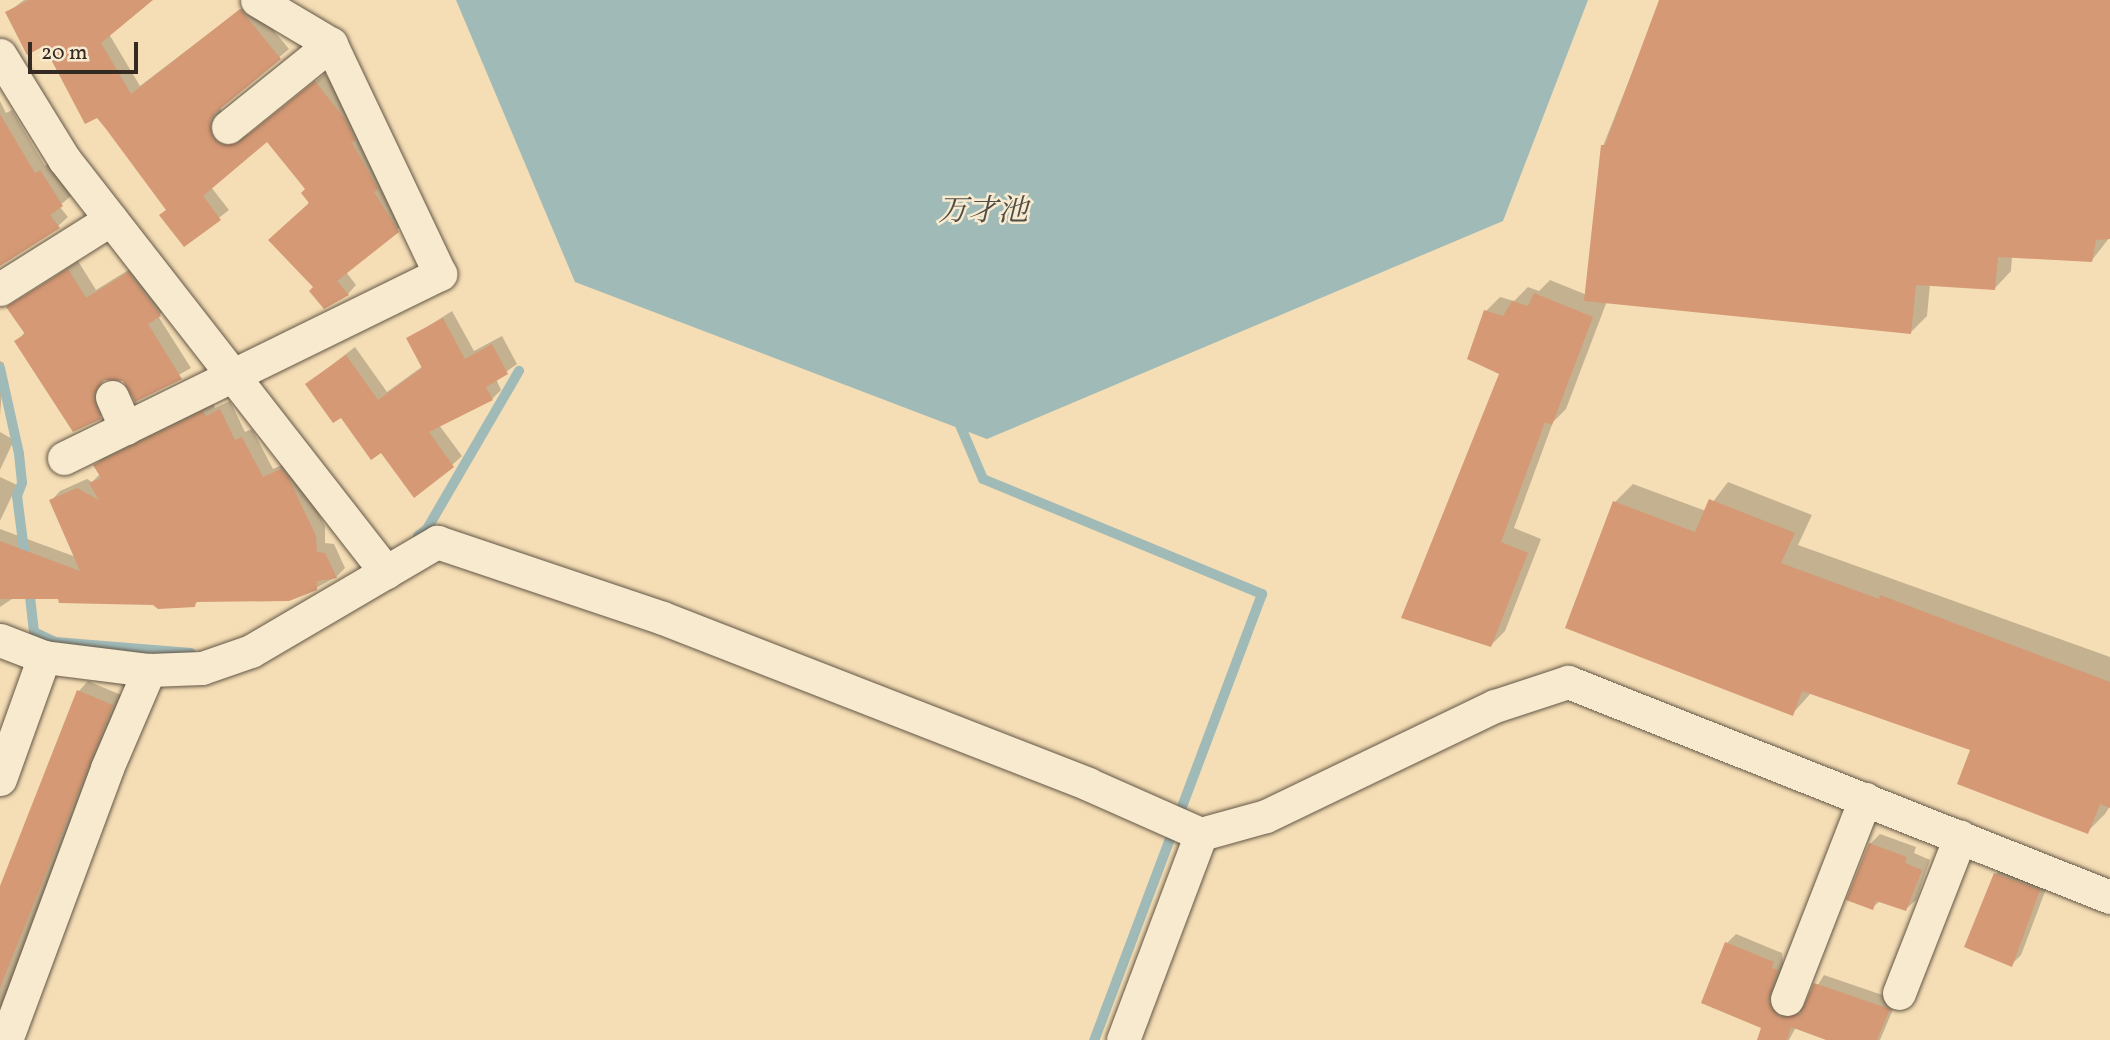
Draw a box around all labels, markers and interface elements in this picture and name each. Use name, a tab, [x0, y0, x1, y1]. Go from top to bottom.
scale bar	[32, 28, 142, 72]
text: 20 m	[41, 39, 87, 68]
water label: 万才池	[938, 194, 1028, 230]

